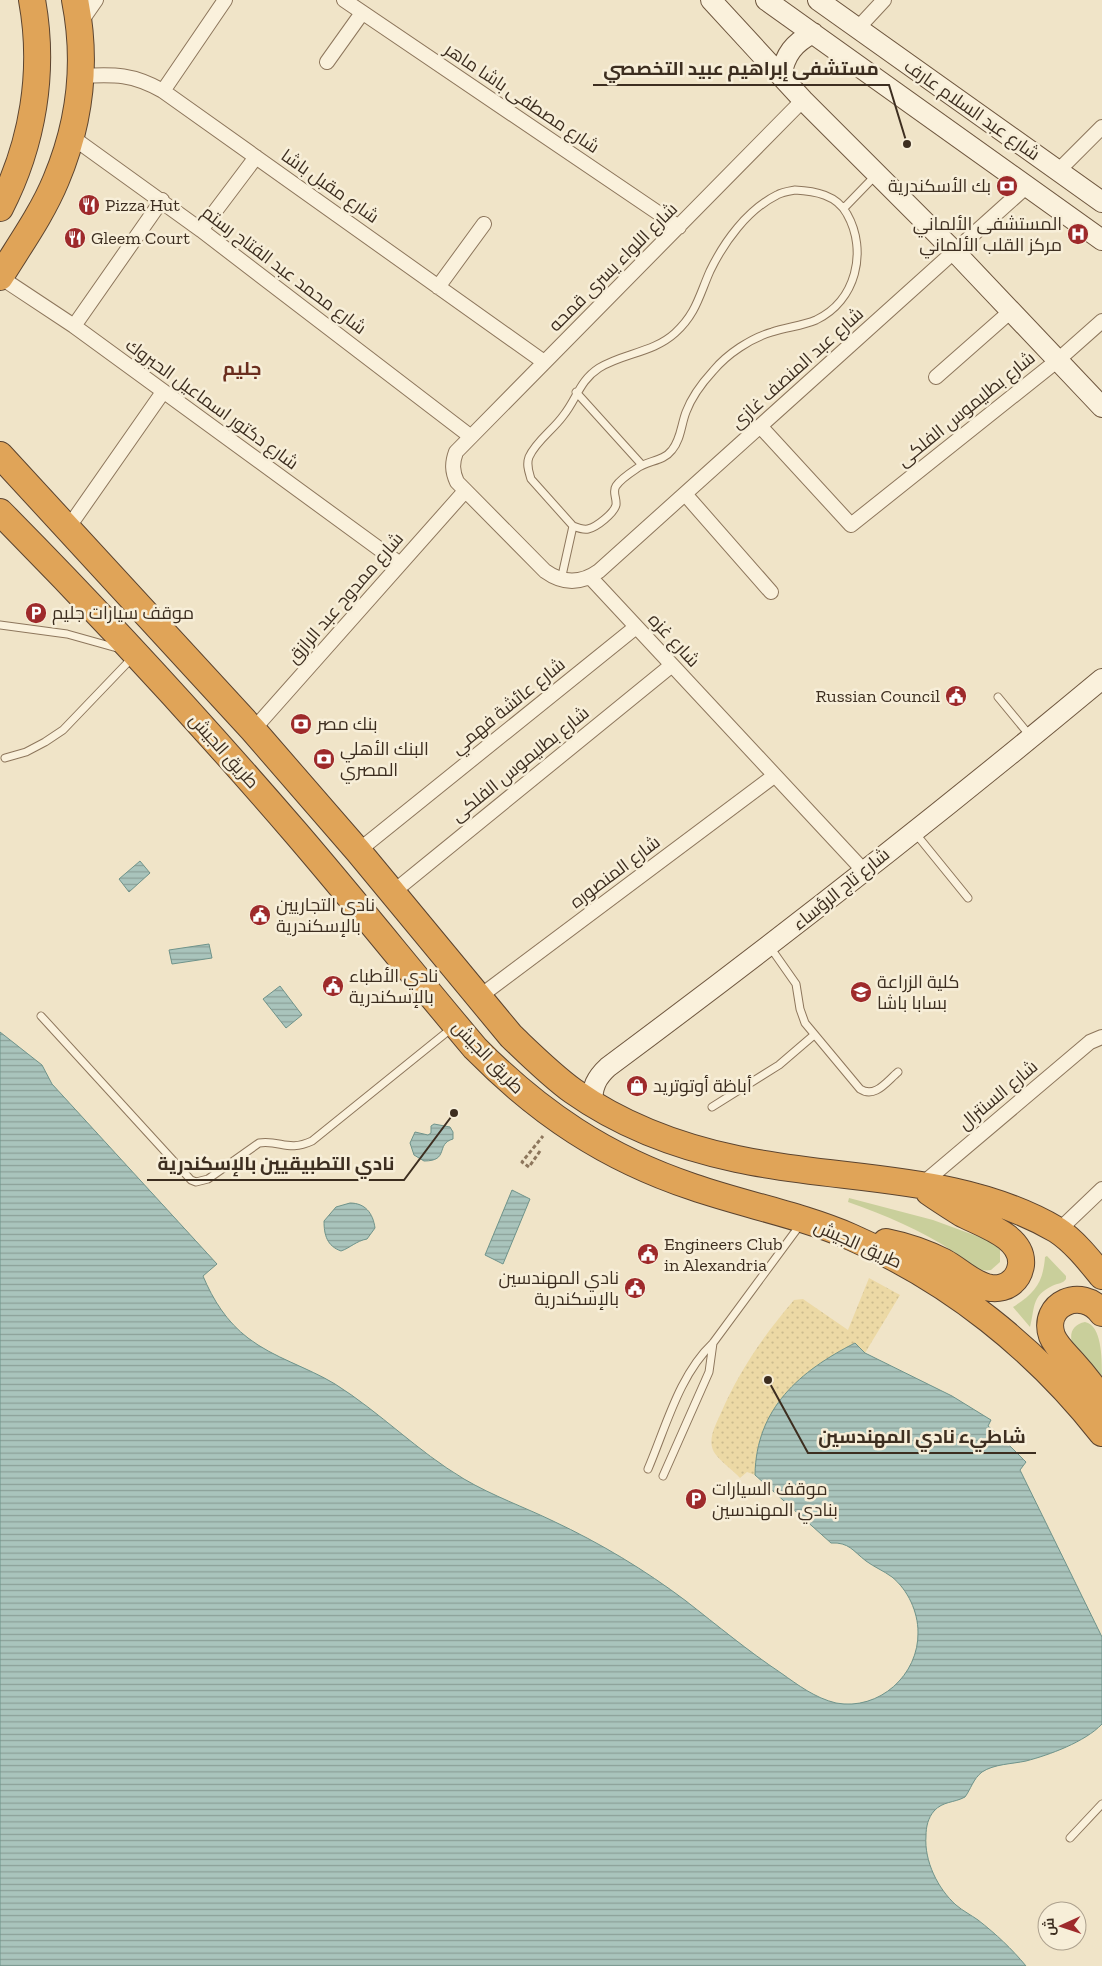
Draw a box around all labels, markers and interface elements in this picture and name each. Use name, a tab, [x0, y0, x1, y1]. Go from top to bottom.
street label: شارع مصطفى باشا ماهر	[439, 37, 604, 159]
callout: مستشفى إبراهيم عبيد التخصصي	[593, 51, 889, 85]
street label: شارع عبد السلام عارف	[899, 55, 1044, 166]
text: مستشفى إبراهيم عبيد التخصصي	[603, 57, 879, 83]
street label: شارع مقبل باشا	[276, 144, 383, 229]
bank icon: بك الأسكندرية	[995, 174, 1019, 198]
place label: بك الأسكندرية	[888, 175, 991, 197]
restaurant icon: Pizza Hut	[77, 193, 101, 217]
place label: Pizza Hut	[105, 194, 180, 216]
street label: شارع اللواء يسرى قمحه	[544, 198, 683, 337]
street label: شارع محمد عبد الفتاح رستم	[197, 201, 371, 340]
place label: المستشفى الألماني مركز القلب الألماني	[913, 213, 1062, 259]
hospital icon: المستشفى الألماني مركز القلب الألماني	[1066, 222, 1090, 246]
restaurant icon: Gleem Court	[63, 226, 87, 250]
place label: Gleem Court	[91, 227, 190, 249]
street label: شارع عبد المنصف غازى	[726, 303, 869, 434]
street label: شارع دكتور اسماعيل الحبروك	[121, 334, 303, 475]
street label: شارع بطليموس الفلكى	[893, 347, 1040, 472]
district label: جليم	[223, 357, 261, 382]
street label: شارع ممدوح عبد الرازق	[282, 528, 409, 669]
parking icon: موقف سيارات جليم	[24, 601, 48, 625]
place label: موقف سيارات جليم	[52, 602, 194, 625]
street label: شارع غزه	[643, 609, 704, 672]
street label: شارع عائشة فهمي	[446, 653, 571, 761]
public building icon: Russian Council	[944, 684, 968, 708]
place label: Russian Council	[815, 685, 940, 707]
street label: شارع بطليموس الفلكى	[447, 702, 594, 827]
street label: طريق الجيش	[184, 709, 263, 794]
bank icon: بنك مصر	[289, 712, 313, 736]
place label: بنك مصر	[316, 713, 378, 735]
place label: البنك الأهلي المصري	[340, 738, 429, 784]
bank icon: البنك الأهلي المصري	[312, 747, 336, 771]
street label: شارع المنصوره	[566, 831, 665, 914]
street label: شارع تاج الرؤساء	[788, 843, 895, 936]
place label: نادي التجاريين بالإسكندرية	[276, 894, 375, 937]
public building icon: نادي التجاريين بالإسكندرية	[248, 903, 272, 927]
place label: نادي الأطباء بالإسكندرية	[349, 965, 438, 1008]
place label: كلية الزراعة بسابا باشا	[877, 971, 959, 1014]
public building icon: نادي الأطباء بالإسكندرية	[321, 974, 345, 998]
school or university icon: كلية الزراعة بسابا باشا	[849, 980, 873, 1004]
street label: طريق الجيش	[447, 1016, 528, 1099]
street label: شارع السنترال	[954, 1055, 1043, 1135]
shop icon: أباظة أوتوتريد	[625, 1074, 649, 1098]
place label: أباظة أوتوتريد	[653, 1075, 752, 1097]
callout: نادي التطبيقيين بالإسكندرية	[147, 1146, 404, 1180]
text: نادي التطبيقيين بالإسكندرية	[158, 1152, 394, 1179]
street label: طريق الجيش	[810, 1215, 905, 1274]
place label: Engineers Club in Alexandria	[664, 1233, 783, 1276]
public building icon: Engineers Club in Alexandria	[636, 1242, 660, 1266]
place label: نادي المهندسين بالإسكندرية	[498, 1267, 619, 1310]
public building icon: نادي المهندسين بالإسكندرية	[623, 1276, 647, 1300]
callout: شاطيء نادي المهندسين	[808, 1419, 1036, 1453]
text: شاطيء نادي المهندسين	[818, 1425, 1026, 1452]
place label: موقف السيارات بنادي المهندسين	[712, 1478, 838, 1524]
parking icon: موقف السيارات بنادي المهندسين	[684, 1487, 708, 1511]
north arrow	[1037, 1901, 1087, 1951]
text: ش	[1041, 1917, 1058, 1936]

